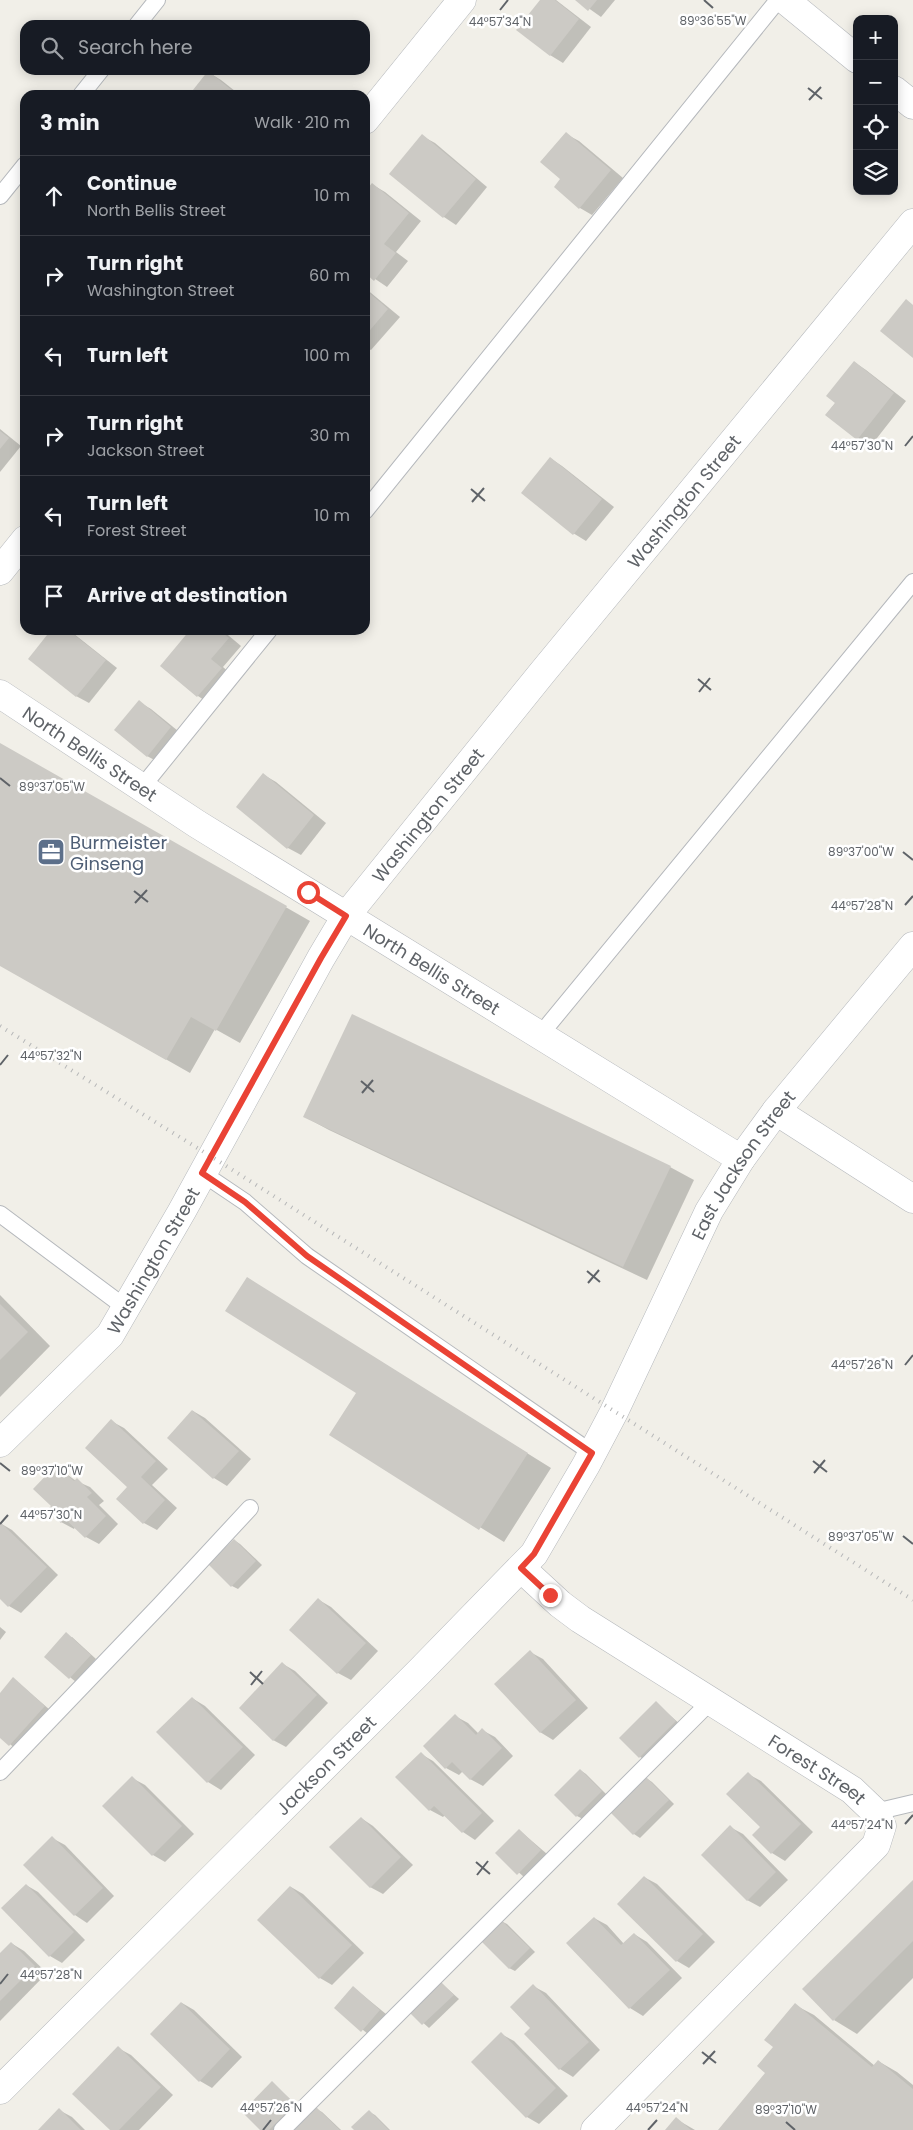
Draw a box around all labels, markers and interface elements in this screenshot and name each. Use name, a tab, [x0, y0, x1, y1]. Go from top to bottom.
text: 89°36'55"W	[680, 12, 747, 29]
text: 44°57'34"N	[469, 13, 531, 30]
map controls	[853, 15, 898, 195]
button: +	[853, 15, 898, 60]
search box	[20, 20, 370, 75]
icon: search	[38, 34, 66, 62]
text: Search here	[78, 34, 192, 61]
button: −	[853, 60, 898, 105]
button: locate	[853, 105, 898, 150]
text: 3 min	[40, 108, 100, 137]
text: Walk · 210 m	[254, 111, 350, 134]
button: layers	[853, 150, 898, 195]
text: Continue	[87, 170, 177, 197]
icon: ahead	[40, 182, 68, 210]
text: 10 m	[314, 184, 350, 207]
text: North Bellis Street	[87, 199, 226, 222]
text: Turn right	[87, 250, 183, 277]
icon: right	[40, 262, 68, 290]
text: 60 m	[309, 264, 350, 287]
text: Washington Street	[87, 279, 234, 302]
icon: left	[40, 342, 68, 370]
text: Turn left	[87, 342, 168, 369]
text: 100 m	[304, 344, 350, 367]
text: Turn right	[87, 410, 183, 437]
icon: right	[40, 422, 68, 450]
text: 30 m	[310, 424, 350, 447]
street label: Washington Street	[621, 429, 746, 573]
text: 44°57'30"N	[831, 437, 893, 454]
text: Jackson Street	[87, 439, 204, 462]
text: Turn left	[87, 490, 168, 517]
icon: left	[40, 502, 68, 530]
text: 10 m	[314, 504, 350, 527]
text: Forest Street	[87, 519, 187, 542]
icon: arrive	[40, 582, 68, 610]
text: Arrive at destination	[87, 582, 288, 609]
street label: North Bellis Street	[18, 700, 162, 807]
street label: Washington Street	[366, 742, 489, 887]
text: 89°37'05"W	[19, 778, 85, 795]
place label: Burmeister Ginseng	[70, 830, 168, 876]
office icon: Burmeister Ginseng	[36, 837, 66, 867]
text: 89°37'00"W	[828, 843, 894, 860]
route start	[297, 881, 320, 904]
text: 44°57'28"N	[831, 897, 893, 914]
street label: North Bellis Street	[359, 917, 505, 1020]
text: 44°57'32"N	[20, 1047, 82, 1064]
street label: East Jackson Street	[685, 1085, 801, 1244]
street label: Washington Street	[101, 1183, 205, 1339]
text: 44°57'26"N	[831, 1356, 893, 1373]
text: 89°37'10"W	[21, 1462, 83, 1479]
text: 44°57'30"N	[20, 1506, 82, 1523]
text: 89°37'05"W	[828, 1528, 894, 1545]
route end	[539, 1584, 562, 1607]
street label: Jackson Street	[270, 1710, 381, 1821]
street label: Forest Street	[764, 1728, 872, 1810]
text: 44°57'24"N	[831, 1816, 893, 1833]
text: 44°57'28"N	[20, 1966, 82, 1983]
text: 44°57'26"N	[240, 2099, 302, 2116]
text: 44°57'24"N	[626, 2099, 688, 2116]
text: 89°37'10"W	[755, 2101, 817, 2118]

